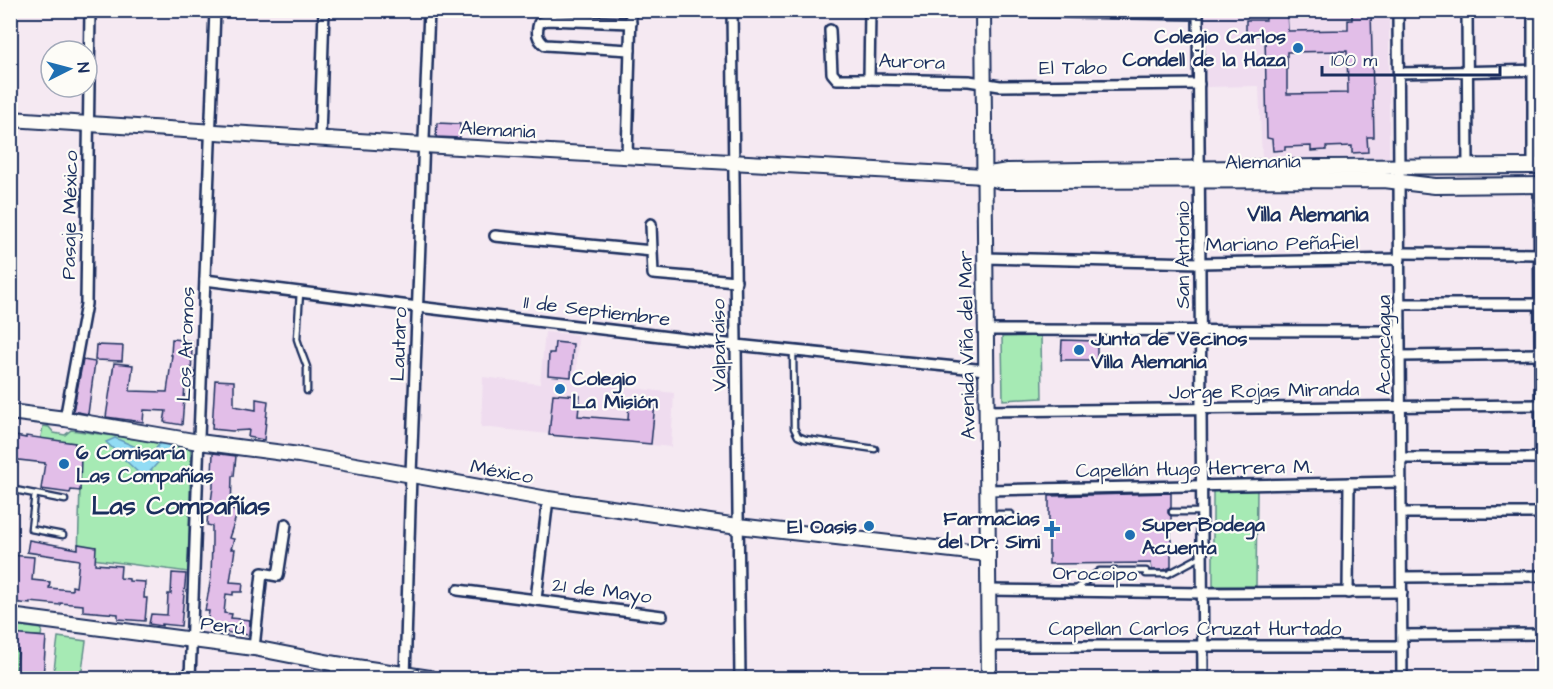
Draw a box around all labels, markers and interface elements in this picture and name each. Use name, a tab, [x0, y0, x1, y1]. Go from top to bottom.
place label: Colegio Carlos Condell de la Haza	[1122, 23, 1287, 74]
north arrow	[39, 39, 99, 99]
scale bar	[1322, 39, 1500, 77]
marker: Colegio Carlos Condell de la Haza	[1291, 41, 1305, 55]
street label: Aurora	[878, 47, 946, 77]
text: 100 m	[1331, 48, 1377, 73]
street label: El Tabo	[1039, 54, 1107, 82]
text: N	[71, 61, 94, 74]
street label: Alemania	[459, 114, 536, 146]
street label: Alemania	[1225, 147, 1301, 177]
street label: Pasaje México	[55, 150, 85, 280]
district label: Villa Alemania	[1246, 200, 1369, 229]
street label: San Antonio	[1169, 201, 1197, 309]
street label: Mariano Peñafiel	[1205, 229, 1359, 259]
street label: Avenida Viña del Mar	[951, 250, 983, 440]
street label: Los Aromos	[170, 286, 202, 402]
street label: 11 de Septiembre	[522, 288, 672, 334]
street label: Aconcagua	[1370, 295, 1399, 395]
street label: Valparaíso	[704, 298, 734, 392]
street label: Lautaro	[384, 306, 414, 382]
place label: Junta de Vecinos Villa Alemania	[1090, 325, 1247, 376]
marker: Junta de Vecinos Villa Alemania	[1072, 343, 1086, 357]
place label: Colegio La Misión	[572, 365, 658, 416]
street label: Jorge Rojas Miranda	[1169, 375, 1360, 408]
marker: Colegio La Misión	[553, 382, 567, 396]
place label: 6 Comisaría Las Compañías	[76, 439, 214, 490]
street label: México	[468, 453, 536, 491]
street label: Capellán Hugo Herrera M.	[1075, 453, 1313, 486]
marker: 6 Comisaría Las Compañías	[57, 457, 71, 471]
district label: Las Compañías	[92, 488, 270, 524]
place label: Farmacias del Dr. Simi	[937, 505, 1041, 556]
place label: SuperBodega Acuenta	[1141, 511, 1266, 562]
place label: El Oasis	[787, 513, 857, 541]
marker: El Oasis	[862, 519, 876, 533]
marker: Farmacias del Dr. Simi	[1045, 522, 1059, 536]
marker: SuperBodega Acuenta	[1123, 528, 1137, 542]
street label: Orocoipo	[1052, 559, 1138, 589]
street label: 21 de Mayo	[550, 571, 653, 612]
street label: Perú	[199, 609, 247, 643]
street label: Capellan Carlos Cruzat Hurtado	[1048, 615, 1342, 643]

